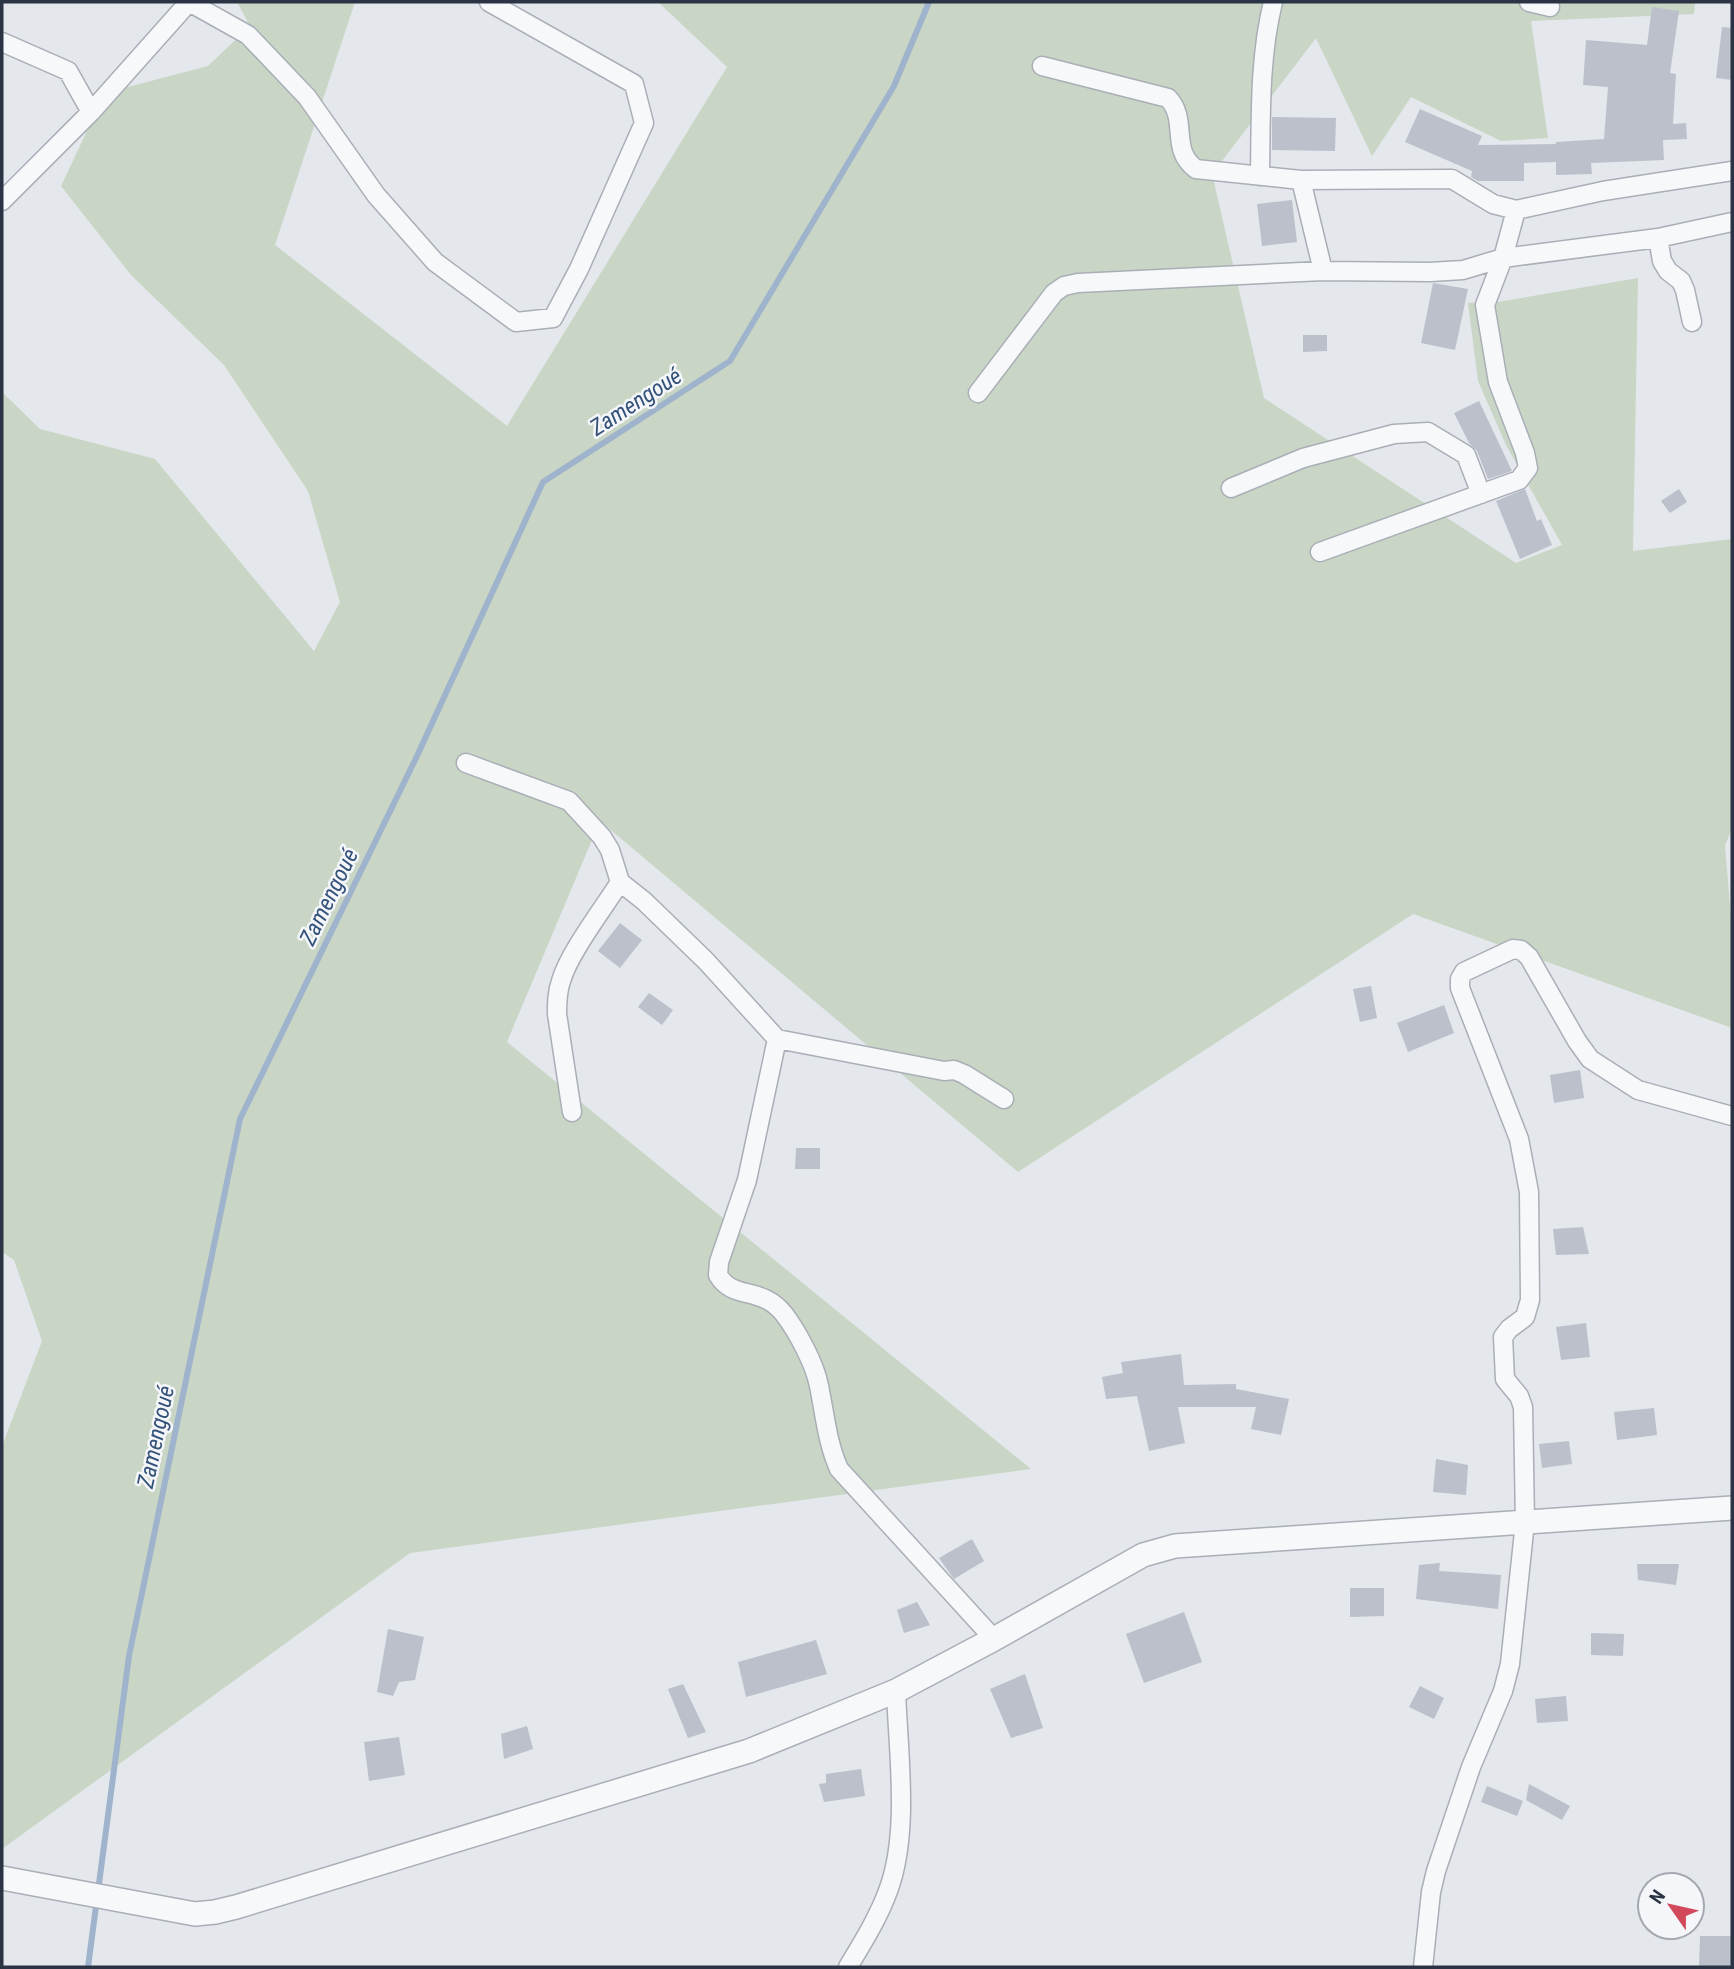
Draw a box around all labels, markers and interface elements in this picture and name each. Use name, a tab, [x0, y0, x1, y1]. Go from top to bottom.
water label: Zamengoué	[584, 362, 687, 442]
water label: Zamengoué	[294, 844, 364, 950]
water label: Zamengoué	[132, 1383, 180, 1492]
north arrow	[1636, 1871, 1706, 1941]
text: N	[1645, 1886, 1670, 1908]

